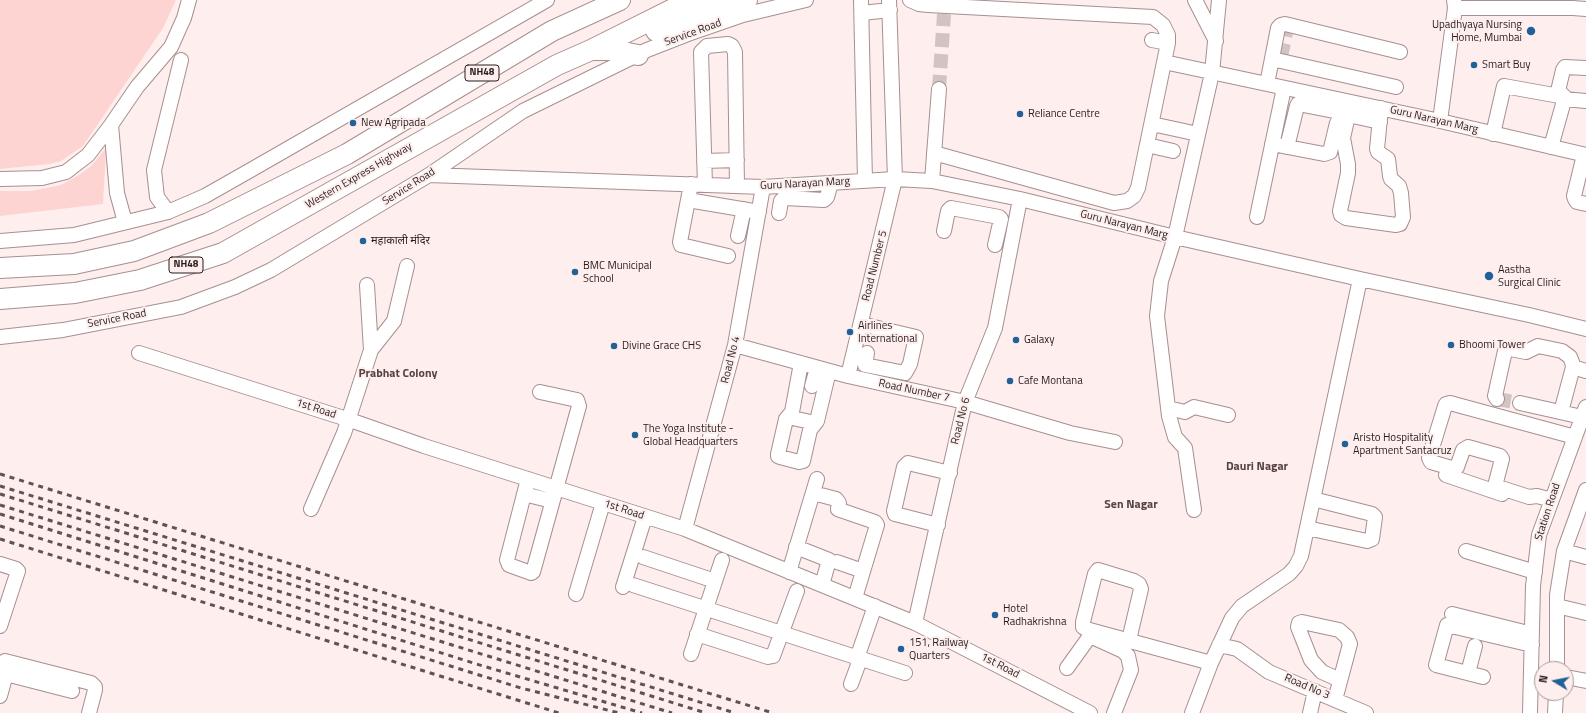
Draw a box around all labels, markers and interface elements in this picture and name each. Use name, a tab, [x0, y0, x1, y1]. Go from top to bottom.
street label: Service Road	[663, 17, 723, 49]
place label: Upadhyaya Nursing Home, Mumbai	[1432, 18, 1522, 44]
marker: Upadhyaya Nursing Home, Mumbai	[1525, 25, 1537, 37]
place label: Smart Buy	[1482, 58, 1531, 72]
marker: Smart Buy	[1469, 60, 1479, 70]
road number: NH48	[465, 65, 499, 81]
street label: Guru Narayan Marg	[1389, 103, 1479, 137]
place label: Reliance Centre	[1028, 107, 1100, 121]
marker: Reliance Centre	[1015, 109, 1025, 119]
place label: New Agripada	[361, 116, 426, 130]
marker: New Agripada	[348, 118, 358, 128]
street label: Western Express Highway	[303, 140, 415, 212]
street label: Service Road	[380, 166, 438, 208]
street label: Guru Narayan Marg	[760, 175, 850, 193]
street label: Guru Narayan Marg	[1079, 208, 1169, 242]
street label: Road Number 5	[860, 229, 890, 303]
place label: महाकाली मंदिर	[371, 234, 430, 248]
marker: महाकाली मंदिर	[358, 236, 368, 246]
road number: NH48	[169, 257, 203, 273]
place label: BMC Municipal School	[583, 259, 652, 285]
place label: Aastha Surgical Clinic	[1498, 263, 1561, 289]
marker: BMC Municipal School	[570, 267, 580, 277]
marker: Aastha Surgical Clinic	[1483, 270, 1495, 282]
street label: Service Road	[87, 307, 147, 331]
place label: Airlines International	[858, 319, 917, 345]
marker: Airlines International	[845, 327, 855, 337]
place label: Galaxy	[1024, 333, 1055, 347]
street label: Road No 4	[719, 335, 743, 385]
marker: Galaxy	[1011, 335, 1021, 345]
place label: Bhoomi Tower	[1459, 338, 1526, 352]
place label: Divine Grace CHS	[622, 339, 701, 353]
marker: Bhoomi Tower	[1446, 340, 1456, 350]
marker: Divine Grace CHS	[609, 341, 619, 351]
district label: Prabhat Colony	[359, 367, 437, 381]
place label: Cafe Montana	[1018, 374, 1083, 388]
marker: Cafe Montana	[1005, 376, 1015, 386]
street label: Road Number 7	[877, 377, 951, 405]
street label: 1st Road	[294, 396, 338, 422]
street label: Road No 6	[949, 396, 973, 446]
place label: The Yoga Institute - Global Headquarters	[643, 422, 738, 448]
marker: The Yoga Institute - Global Headquarters	[630, 430, 640, 440]
place label: Aristo Hospitality Apartment Santacruz	[1353, 431, 1452, 457]
marker: Aristo Hospitality Apartment Santacruz	[1340, 439, 1350, 449]
district label: Dauri Nagar	[1226, 460, 1288, 474]
street label: Station Road	[1533, 482, 1563, 542]
street label: 1st Road	[602, 497, 646, 523]
district label: Sen Nagar	[1104, 498, 1158, 512]
place label: Hotel Radhakrishna	[1003, 602, 1066, 628]
marker: Hotel Radhakrishna	[990, 610, 1000, 620]
place label: 151, Railway Quarters	[909, 636, 969, 662]
marker: 151, Railway Quarters	[896, 644, 906, 654]
street label: 1st Road	[979, 651, 1021, 681]
north arrow	[1534, 661, 1574, 701]
street label: Road No 3	[1282, 672, 1332, 702]
text: N	[1535, 674, 1552, 684]

